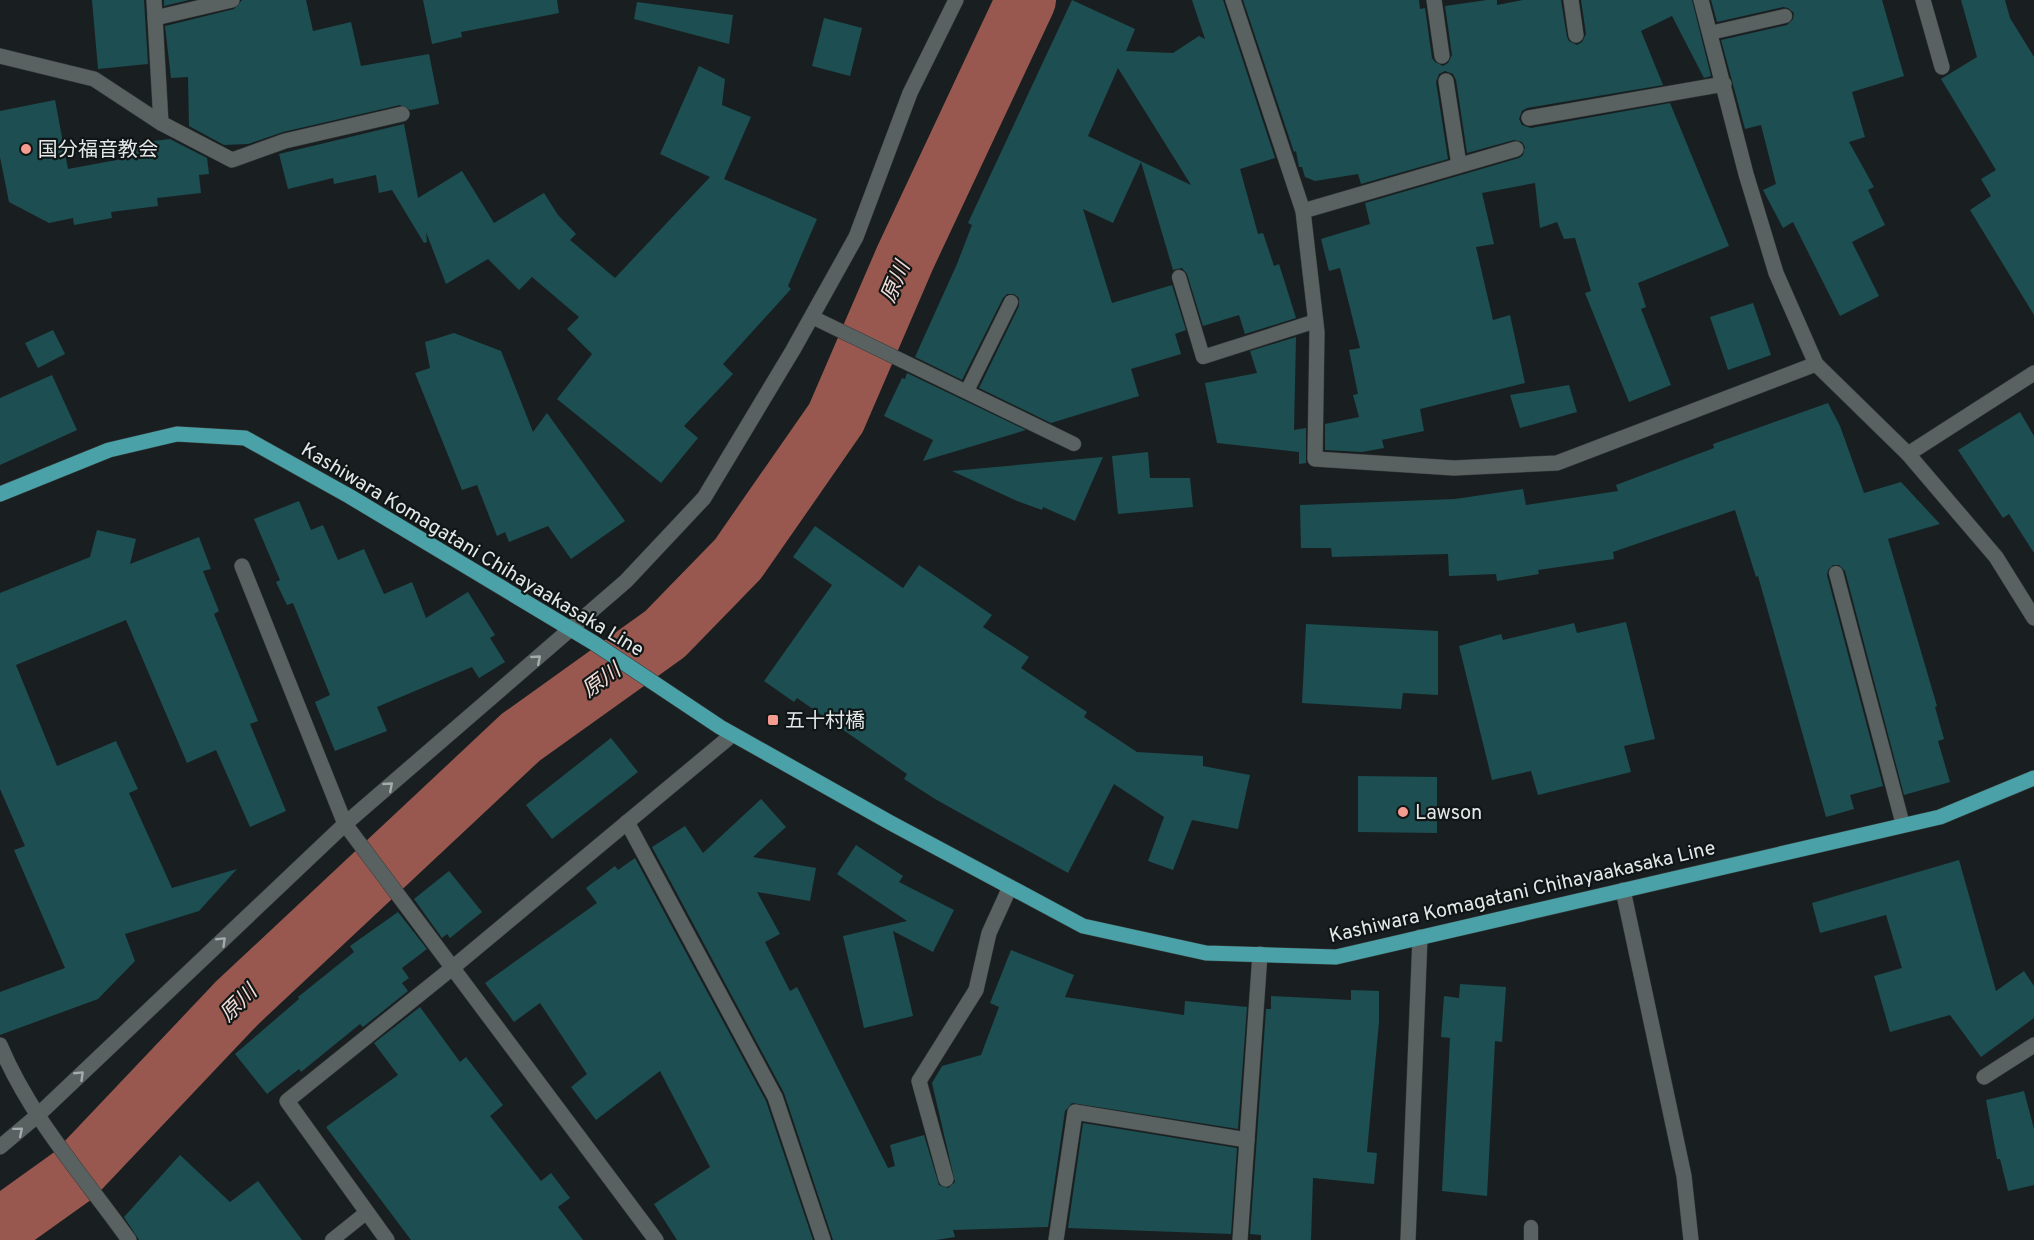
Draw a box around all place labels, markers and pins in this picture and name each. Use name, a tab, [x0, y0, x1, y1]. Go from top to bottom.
place label: 国分福音教会	[38, 138, 158, 164]
marker: 国分福音教会	[19, 142, 33, 156]
place label: 五十村橋	[785, 709, 865, 735]
marker: 五十村橋	[766, 713, 780, 727]
place label: Lawson	[1415, 801, 1482, 827]
marker: Lawson	[1396, 805, 1410, 819]

